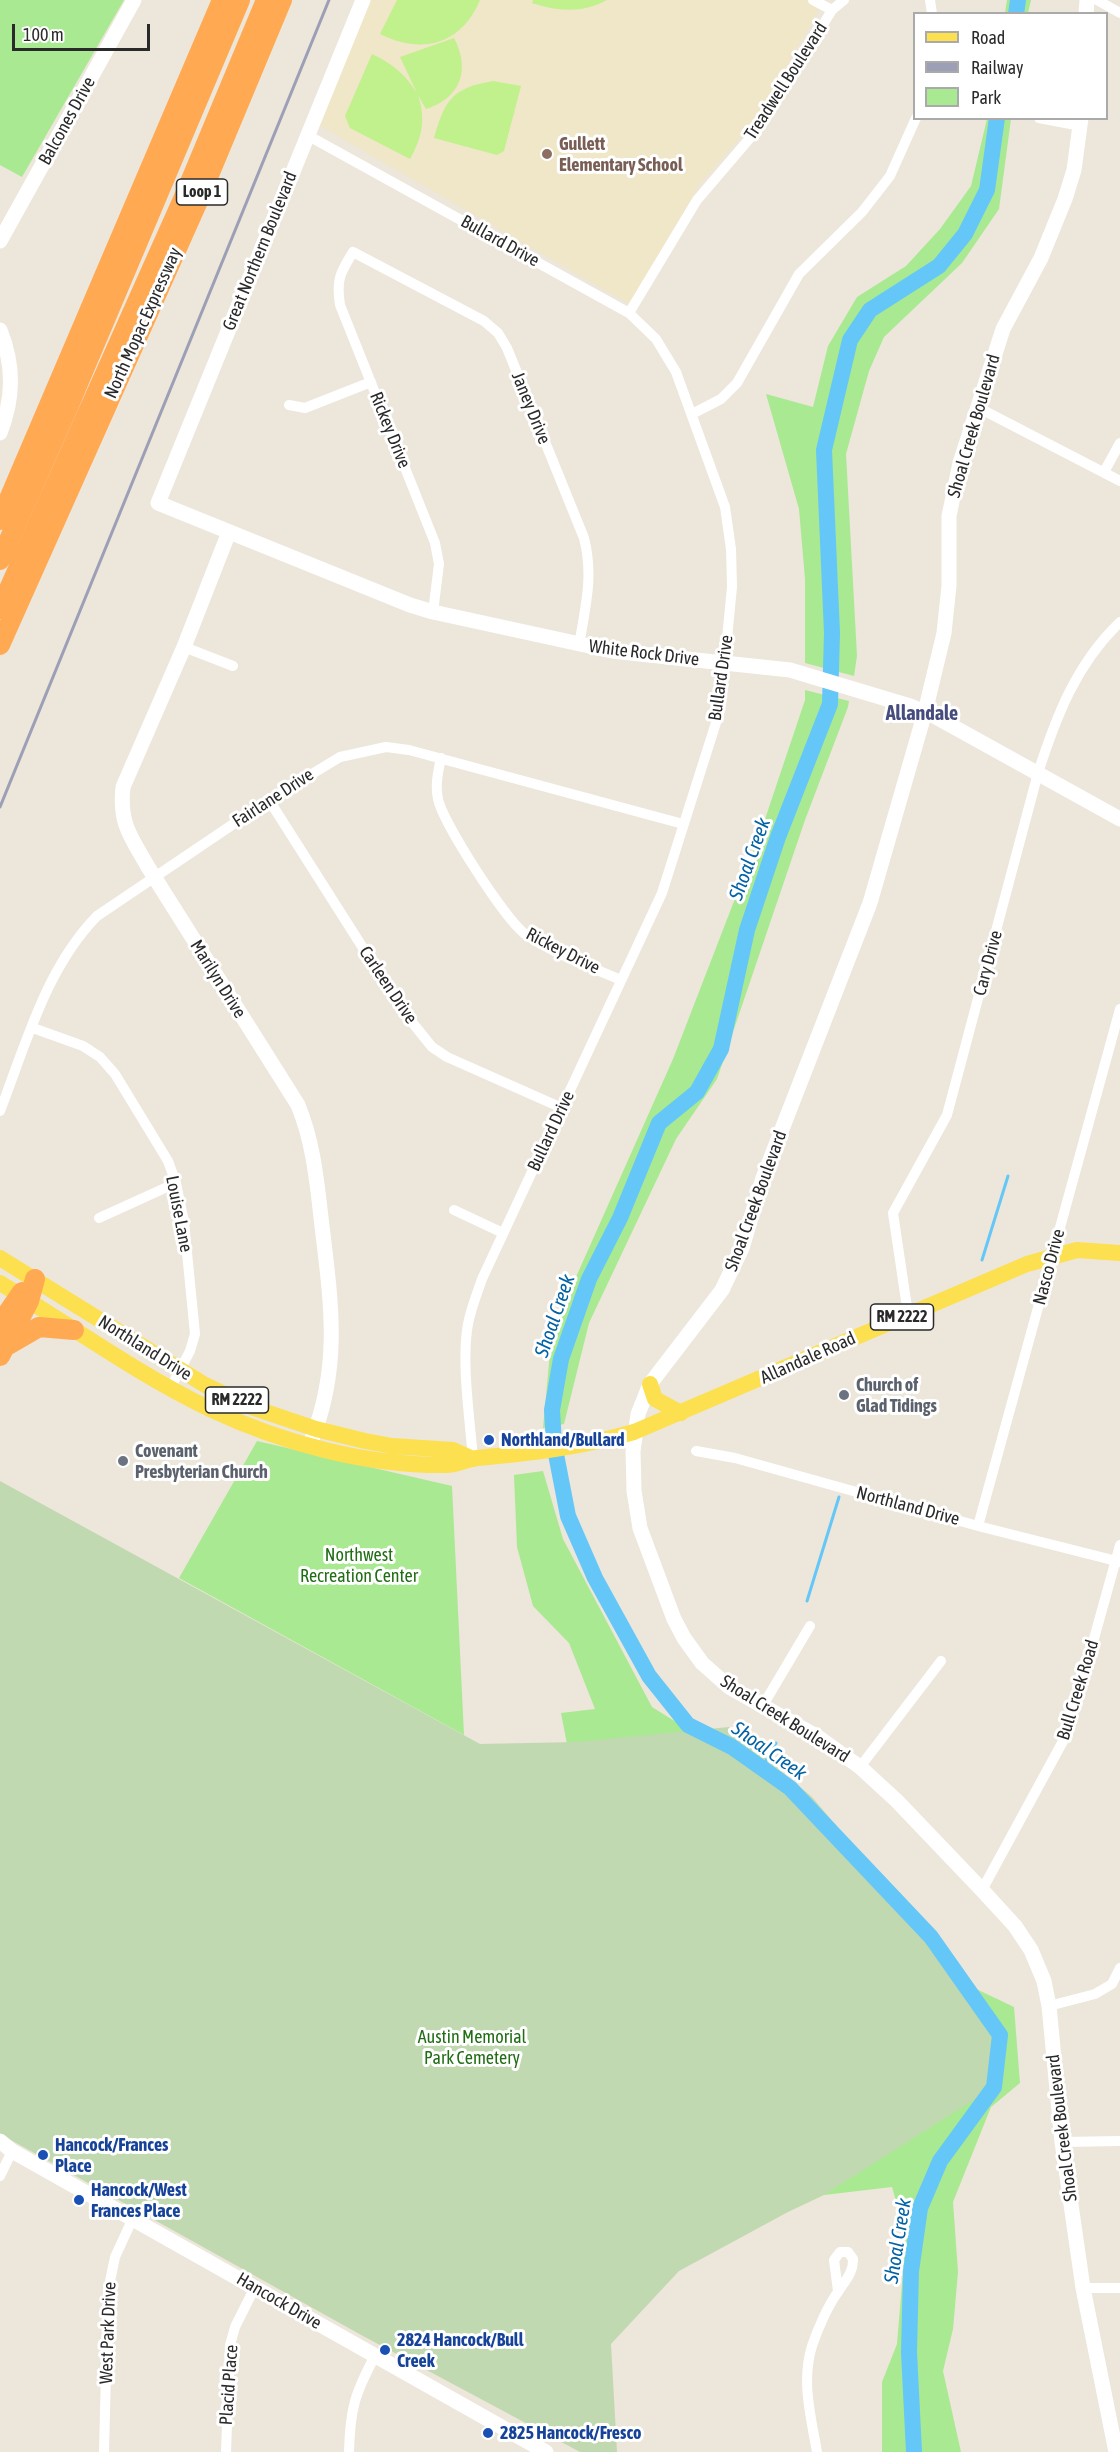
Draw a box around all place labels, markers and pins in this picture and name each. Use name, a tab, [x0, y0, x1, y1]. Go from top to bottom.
place label: Gullett Elementary School	[559, 133, 683, 176]
marker: Gullett Elementary School	[540, 147, 554, 161]
place label: Church of Glad Tidings	[856, 1374, 937, 1416]
marker: Church of Glad Tidings	[837, 1388, 851, 1402]
place label: Northland/Bullard	[501, 1429, 625, 1451]
marker: Northland/Bullard	[482, 1433, 496, 1447]
place label: Covenant Presbyterian Church	[135, 1440, 268, 1482]
marker: Covenant Presbyterian Church	[116, 1454, 130, 1468]
place label: Hancock/Frances Place	[55, 2134, 168, 2176]
marker: Hancock/Frances Place	[36, 2148, 50, 2162]
place label: Hancock/West Frances Place	[91, 2179, 187, 2222]
marker: Hancock/West Frances Place	[72, 2193, 86, 2207]
place label: 2824 Hancock/Bull Creek	[397, 2329, 523, 2372]
marker: 2824 Hancock/Bull Creek	[378, 2343, 392, 2357]
place label: 2825 Hancock/Fresco	[500, 2422, 641, 2444]
marker: 2825 Hancock/Fresco	[481, 2426, 495, 2440]

